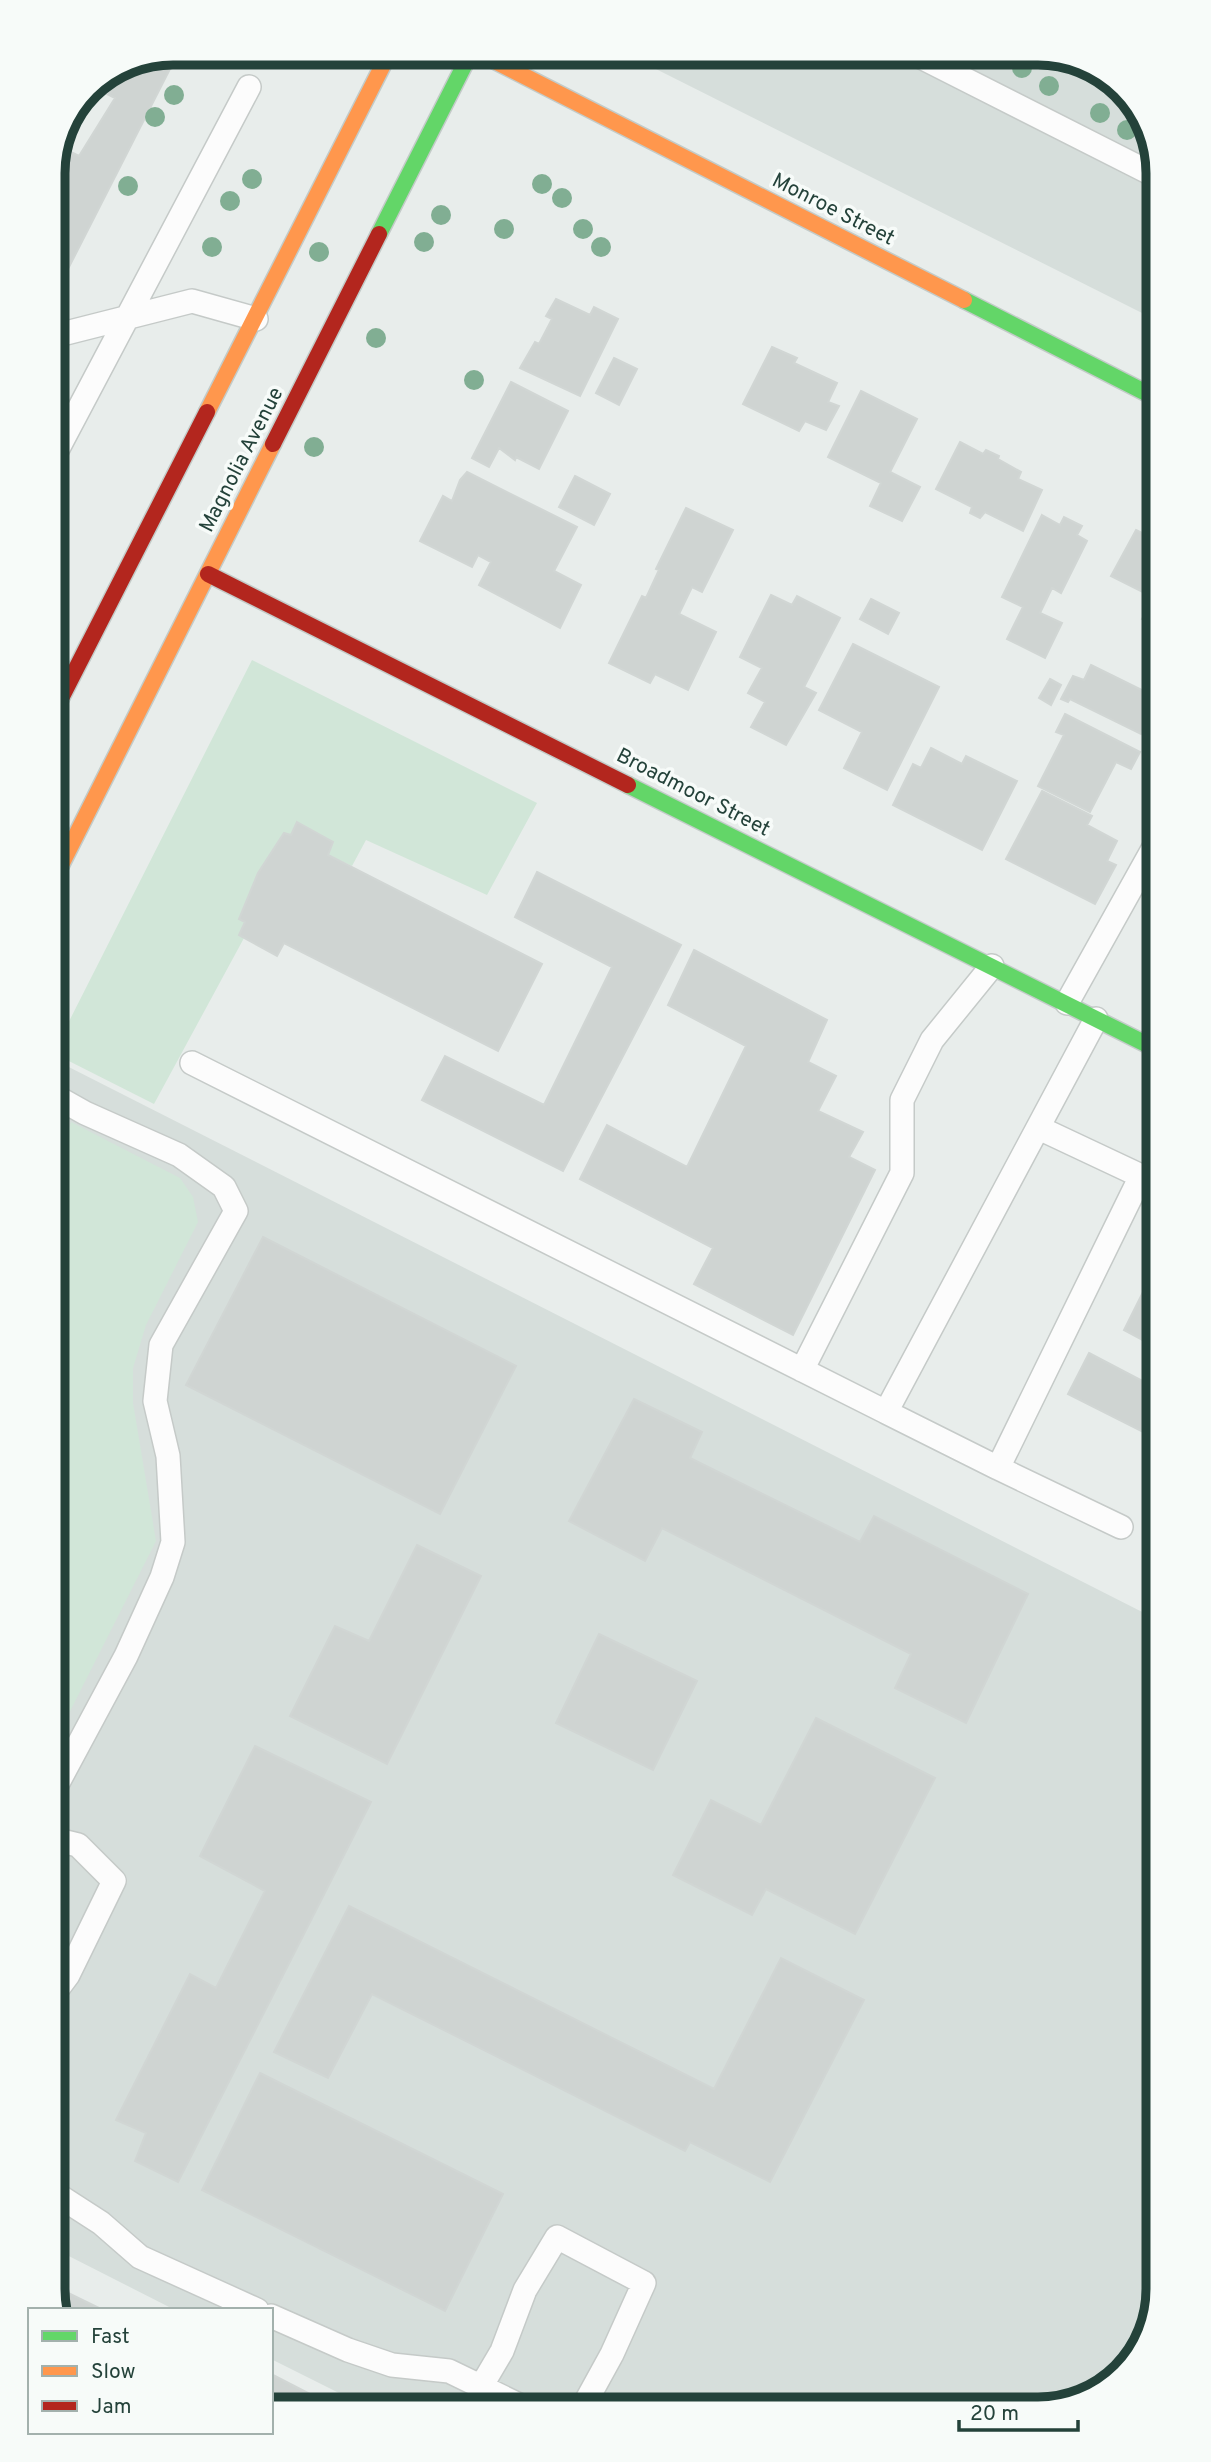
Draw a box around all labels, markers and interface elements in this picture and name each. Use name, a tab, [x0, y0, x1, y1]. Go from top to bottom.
street label: Monroe Street	[767, 167, 899, 253]
street label: Magnolia Avenue	[194, 383, 290, 537]
street label: Broadmoor Street	[611, 743, 775, 843]
legend	[28, 2308, 273, 2434]
text: Fast	[91, 2324, 130, 2351]
text: Slow	[91, 2359, 136, 2386]
scale bar	[959, 2388, 1078, 2432]
text: Jam	[91, 2394, 132, 2421]
text: 20 m	[970, 2401, 1019, 2428]

